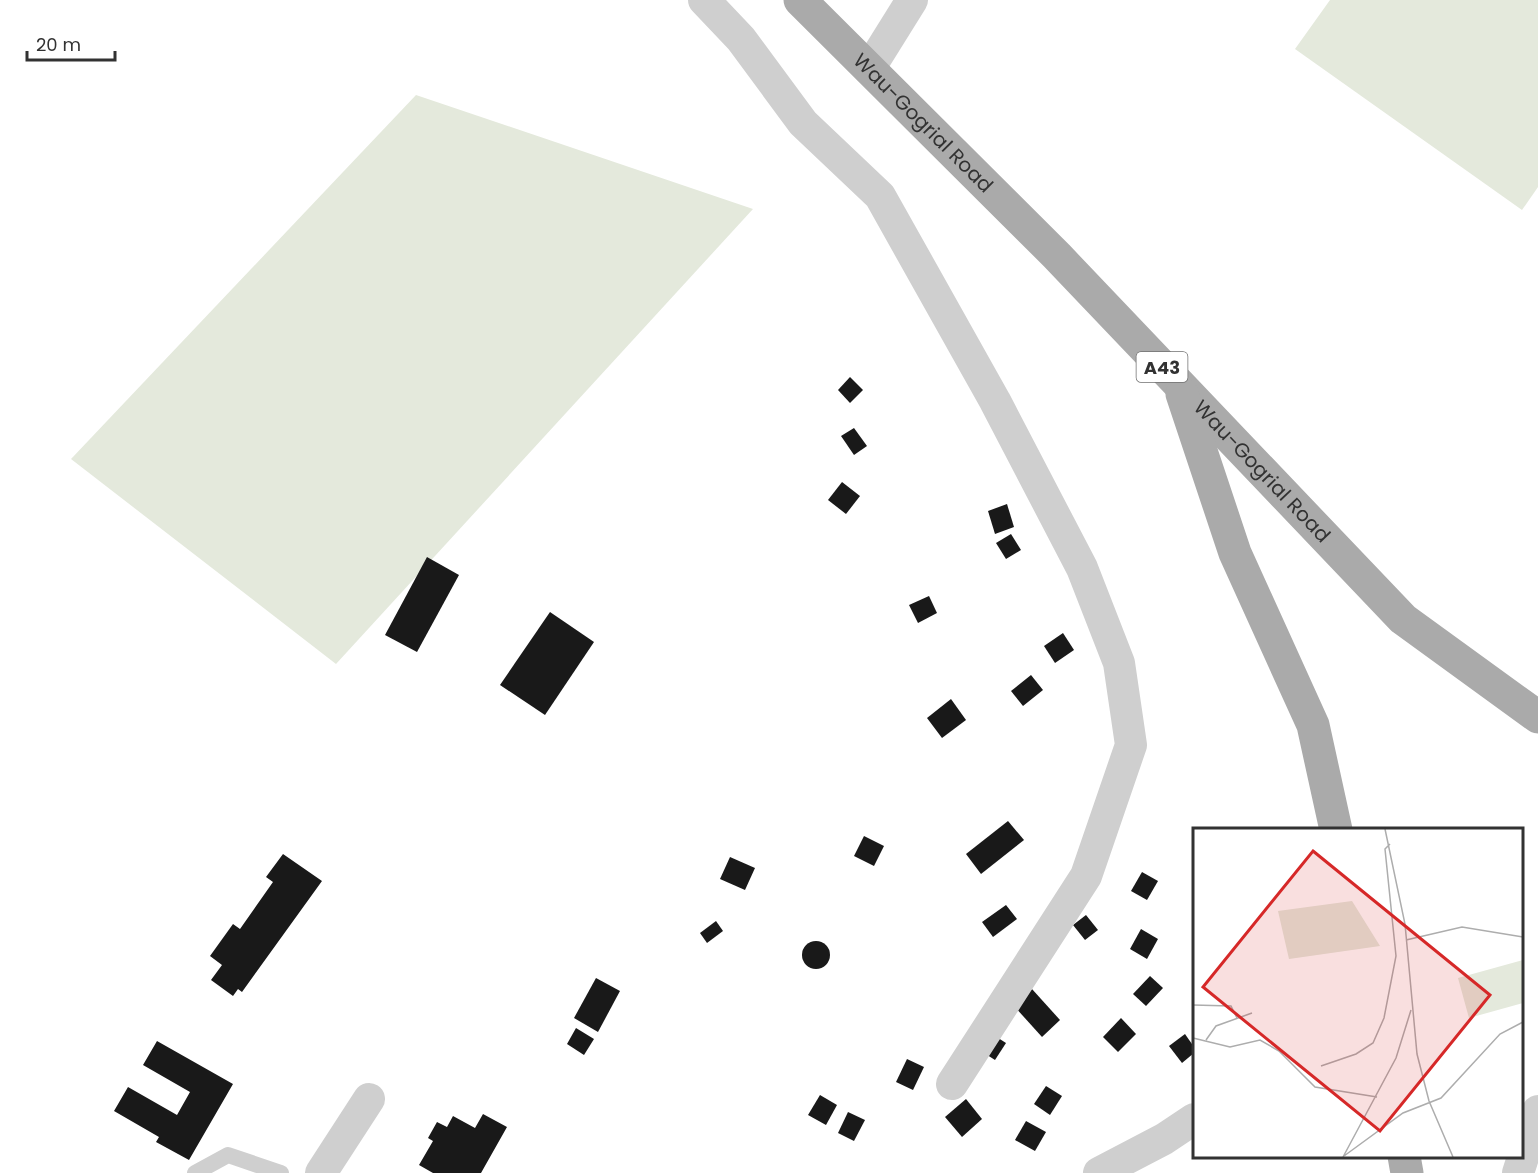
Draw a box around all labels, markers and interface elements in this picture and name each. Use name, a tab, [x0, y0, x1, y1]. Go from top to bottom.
scale bar	[27, 24, 116, 62]
text: 20 m	[36, 32, 81, 57]
street label: Wau-Gogrial Road	[847, 47, 999, 199]
road number: A43	[1136, 352, 1188, 382]
street label: Wau-Gogrial Road	[1187, 394, 1337, 549]
inset map	[1193, 828, 1523, 1158]

